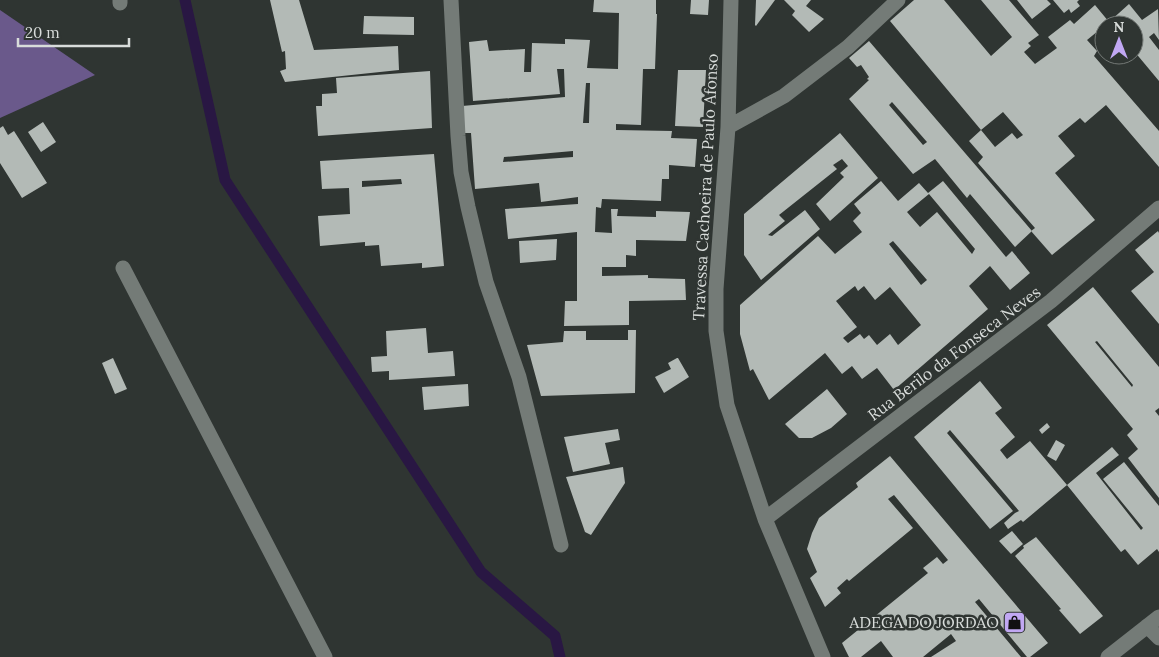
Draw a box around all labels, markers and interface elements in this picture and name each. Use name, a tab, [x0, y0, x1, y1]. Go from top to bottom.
scale bar	[18, 15, 129, 47]
north arrow	[1094, 15, 1144, 65]
text: N	[1114, 18, 1125, 36]
text: 20 m	[25, 23, 60, 42]
street label: Travessa Cachoeira de Paulo Afonso	[688, 53, 722, 321]
street label: Rua Berilo da Fonseca Neves	[864, 281, 1044, 425]
shop icon: ADEGA DO JORDAO	[1003, 610, 1027, 634]
place label: ADEGA DO JORDAO	[848, 612, 999, 632]

